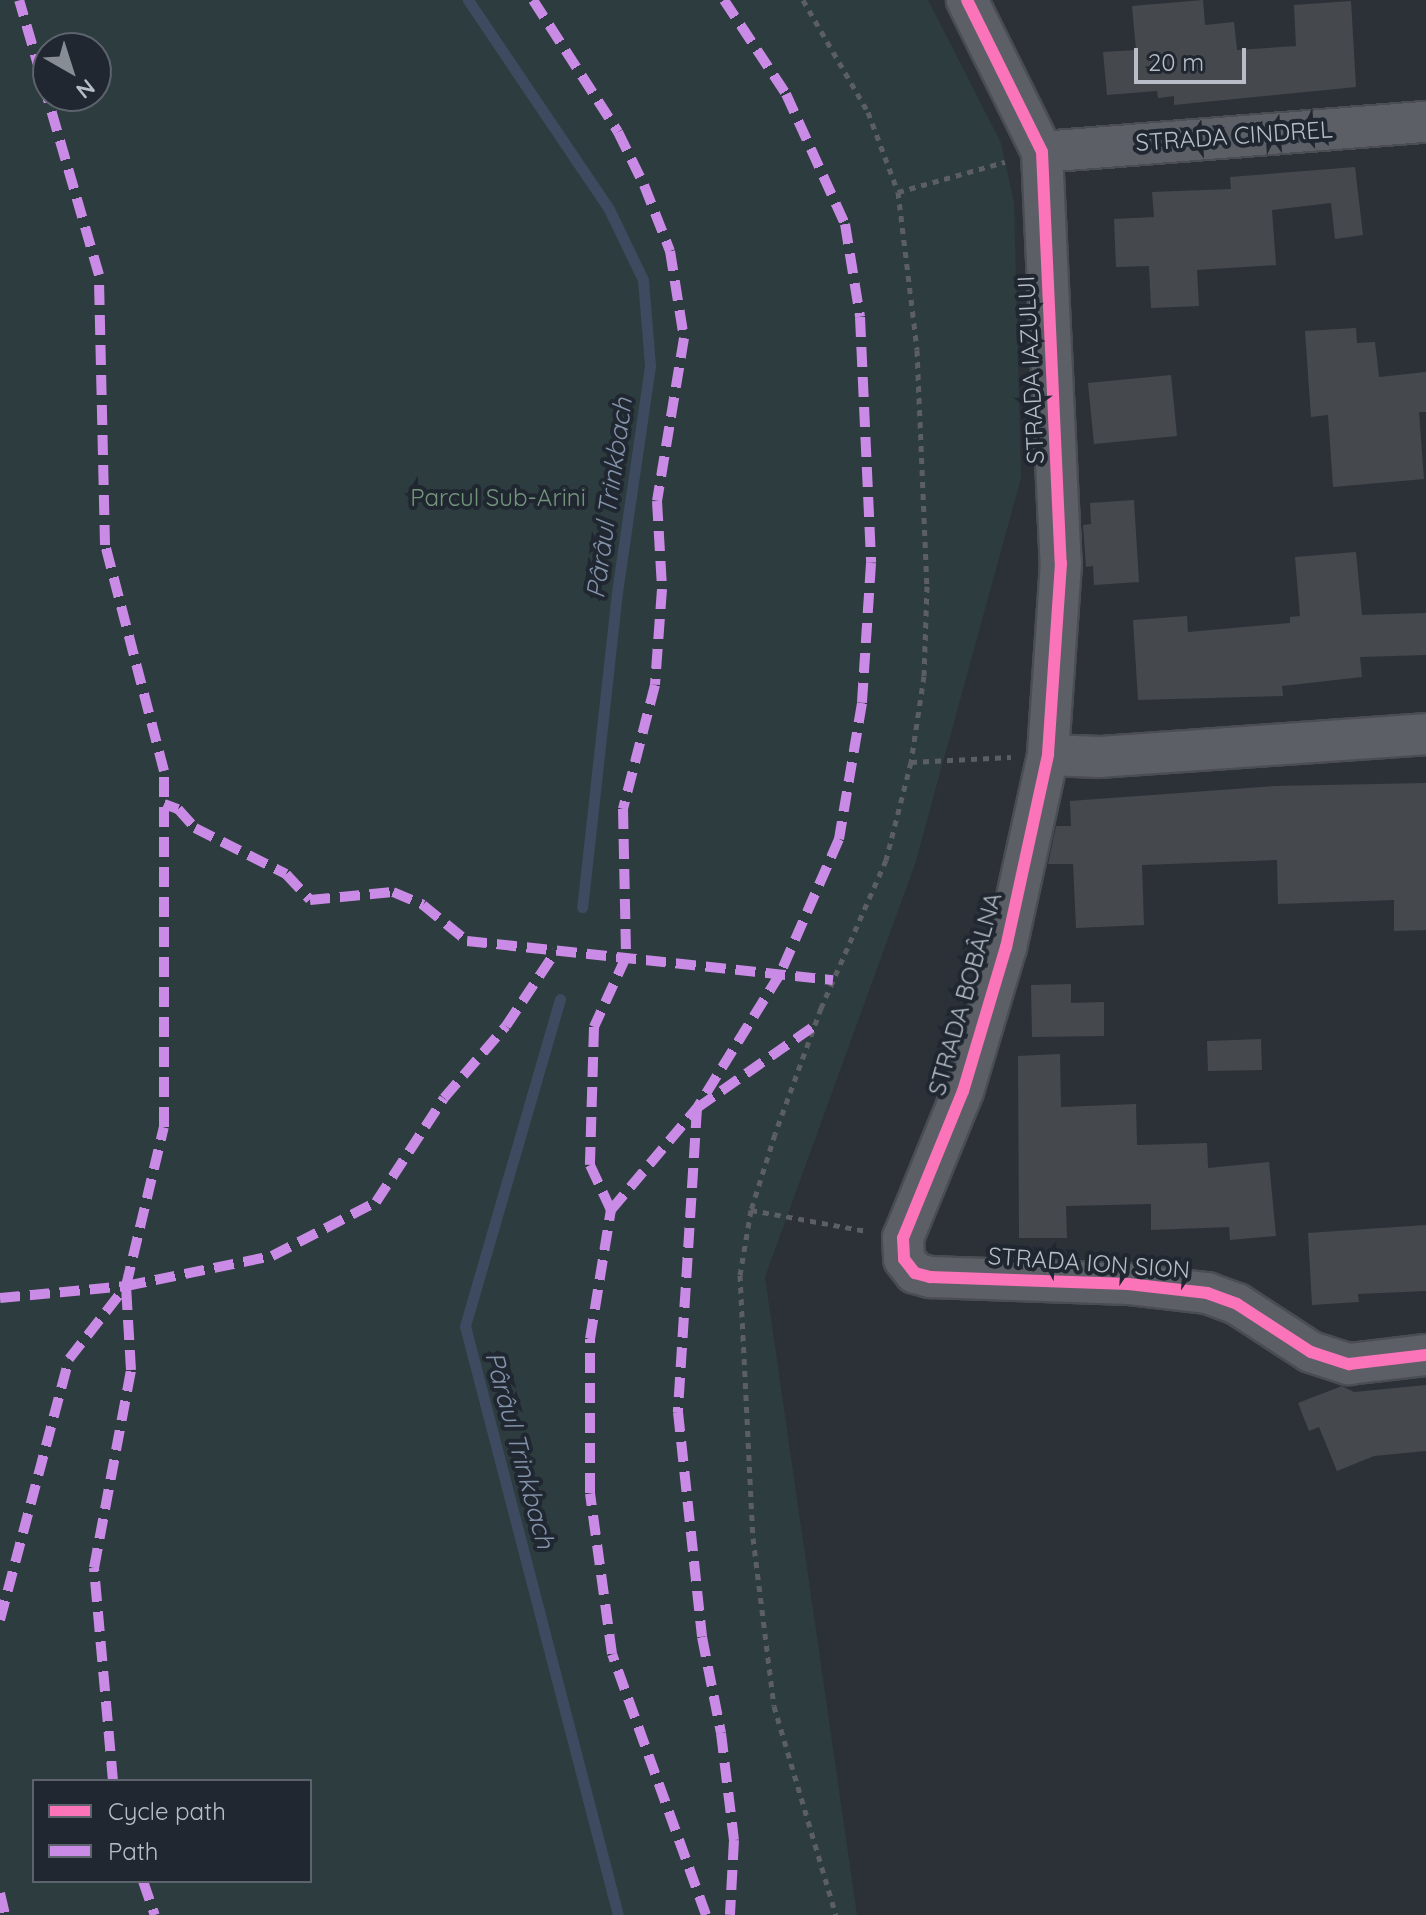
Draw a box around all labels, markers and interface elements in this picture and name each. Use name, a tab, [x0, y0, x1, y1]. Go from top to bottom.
north arrow	[32, 32, 112, 112]
scale bar	[1138, 32, 1250, 82]
text: 20 m	[1148, 47, 1204, 77]
text: N	[71, 73, 101, 105]
street label: STRADA CINDREL	[1134, 115, 1334, 157]
street label: STRADA IAZULUI	[1012, 275, 1050, 465]
water label: Pârâul Trinkbach	[579, 396, 639, 600]
park label: Parcul Sub-Arini	[410, 484, 586, 512]
street label: STRADA BOBÂLNA	[922, 889, 1008, 1099]
street label: STRADA ION SION	[987, 1242, 1191, 1284]
water label: Pârâul Trinkbach	[479, 1348, 561, 1552]
legend	[32, 1779, 312, 1883]
text: Cycle path	[108, 1796, 226, 1826]
text: Path	[108, 1836, 159, 1866]

